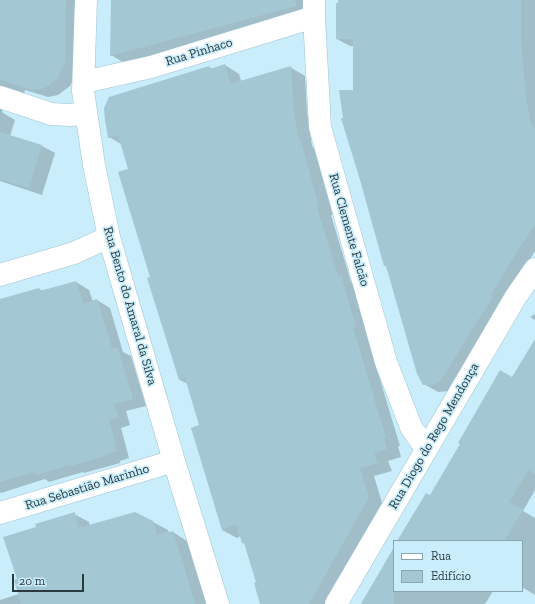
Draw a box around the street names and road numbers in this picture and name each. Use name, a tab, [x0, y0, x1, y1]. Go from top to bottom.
street label: Rua Pinhaco	[164, 34, 234, 70]
street label: Rua Clemente Falcão	[325, 172, 373, 288]
street label: Rua Bento do Amaral da Silva	[100, 225, 160, 387]
street label: Rua Diogo do Rego Mendonça	[386, 360, 482, 512]
street label: Rua Sebastião Marinho	[23, 461, 151, 513]

